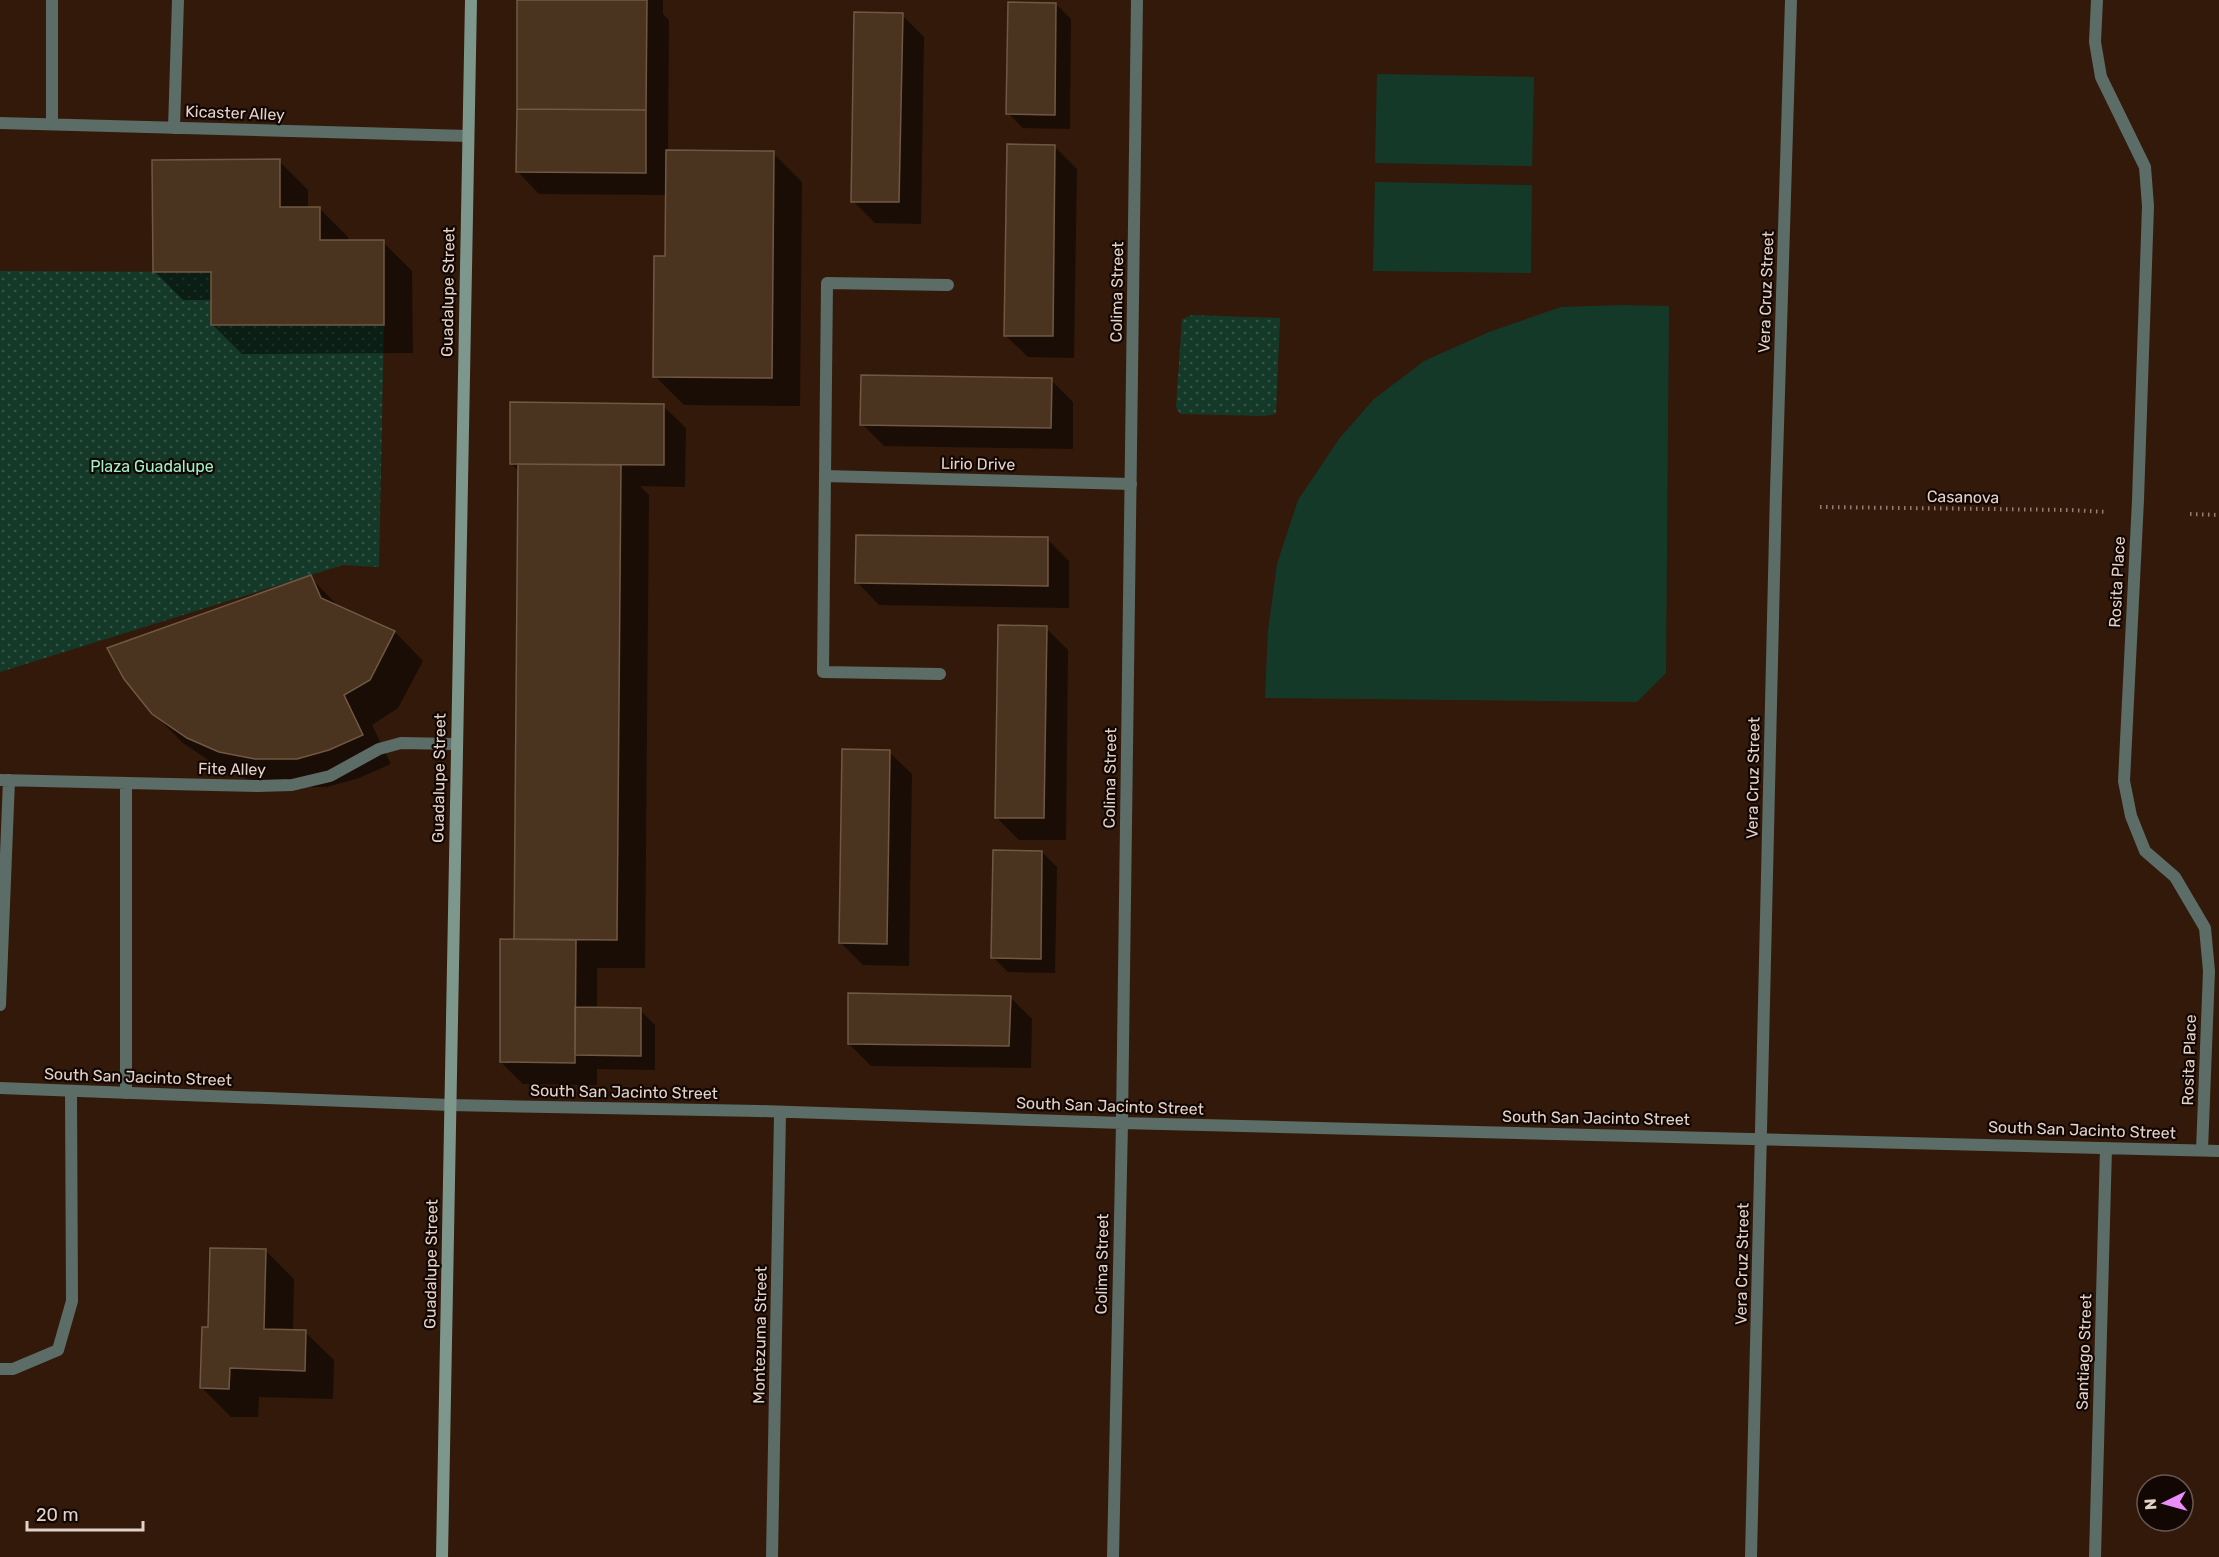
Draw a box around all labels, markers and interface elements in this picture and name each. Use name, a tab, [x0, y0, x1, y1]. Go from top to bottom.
street label: Kicaster Alley	[185, 102, 285, 124]
street label: Guadalupe Street	[437, 227, 459, 357]
street label: Vera Cruz Street	[1754, 231, 1778, 353]
street label: Colima Street	[1107, 241, 1127, 343]
street label: Lirio Drive	[941, 454, 1015, 474]
park label: Plaza Guadalupe	[90, 457, 214, 476]
street label: Casanova	[1927, 487, 1999, 507]
street label: Rosita Place	[2105, 536, 2129, 628]
street label: Guadalupe Street	[428, 713, 450, 843]
street label: Vera Cruz Street	[1742, 717, 1764, 839]
street label: Colima Street	[1100, 727, 1120, 829]
street label: Fite Alley	[198, 759, 266, 779]
street label: Rosita Place	[2178, 1014, 2200, 1106]
street label: South San Jacinto Street	[44, 1064, 232, 1090]
street label: South San Jacinto Street	[530, 1081, 718, 1103]
street label: South San Jacinto Street	[1016, 1093, 1204, 1119]
street label: South San Jacinto Street	[1502, 1107, 1690, 1129]
street label: South San Jacinto Street	[1988, 1117, 2176, 1143]
street label: Guadalupe Street	[420, 1199, 442, 1329]
street label: Vera Cruz Street	[1731, 1203, 1753, 1325]
street label: Colima Street	[1092, 1213, 1112, 1315]
street label: Montezuma Street	[749, 1266, 771, 1404]
street label: Santiago Street	[2072, 1294, 2096, 1410]
north arrow	[2135, 1473, 2195, 1533]
scale bar	[27, 1494, 142, 1532]
text: N	[2141, 1498, 2161, 1511]
text: 20 m	[36, 1504, 78, 1526]

